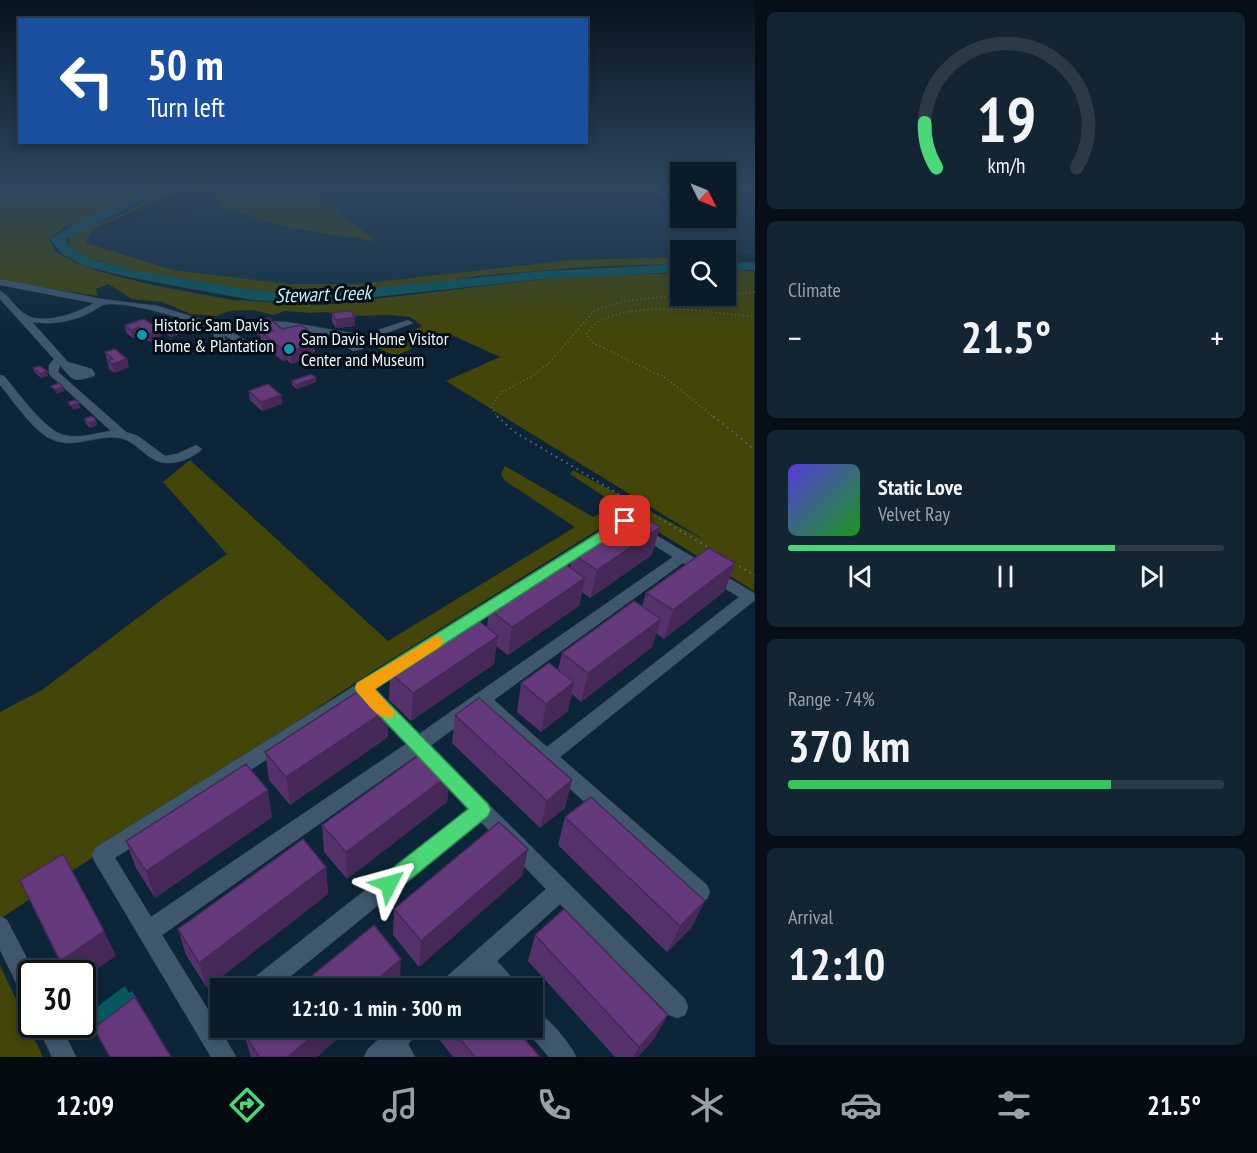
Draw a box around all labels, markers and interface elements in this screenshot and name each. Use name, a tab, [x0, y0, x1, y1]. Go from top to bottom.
text: 50 m	[147, 37, 224, 92]
icon: left	[48, 42, 126, 120]
text: 19	[976, 78, 1036, 159]
text: Turn left	[147, 90, 225, 124]
text: km/h	[987, 151, 1025, 179]
north arrow	[670, 162, 736, 228]
map controls	[670, 162, 736, 306]
button: search	[670, 240, 736, 306]
text: Climate	[788, 277, 841, 303]
water label: Stewart Creek	[275, 279, 374, 309]
text: 21.5°	[961, 307, 1051, 365]
place label: Historic Sam Davis Home & Plantation	[154, 313, 274, 357]
text: −	[788, 316, 802, 359]
text: +	[1210, 316, 1224, 359]
place label: Sam Davis Home Visitor Center and Museum	[301, 327, 449, 371]
marker: Historic Sam Davis Home & Plantation	[135, 328, 149, 342]
marker: Sam Davis Home Visitor Center and Museum	[282, 342, 296, 356]
text: Static Love	[878, 473, 963, 501]
pin	[599, 495, 650, 546]
text: Velvet Ray	[878, 501, 950, 527]
icon: arrive	[608, 504, 641, 537]
icon: previous	[844, 560, 877, 593]
icon: pause	[989, 560, 1022, 593]
icon: next	[1135, 560, 1168, 593]
text: Range · 74%	[788, 686, 875, 712]
text: 370 km	[788, 716, 910, 774]
position arrow	[357, 852, 421, 916]
text: Arrival	[788, 904, 833, 930]
text: 12:10	[788, 934, 885, 992]
speed limit sign: 30	[18, 960, 96, 1038]
text: 12:10 · 1 min · 300 m	[291, 994, 462, 1022]
icon: directions	[226, 1084, 268, 1126]
icon: music	[379, 1084, 421, 1126]
icon: phone	[533, 1084, 575, 1126]
icon: climate	[686, 1084, 728, 1126]
icon: car	[840, 1084, 882, 1126]
icon: filters	[993, 1084, 1035, 1126]
text: 12:09	[56, 1088, 114, 1122]
text: 21.5°	[1147, 1088, 1201, 1122]

